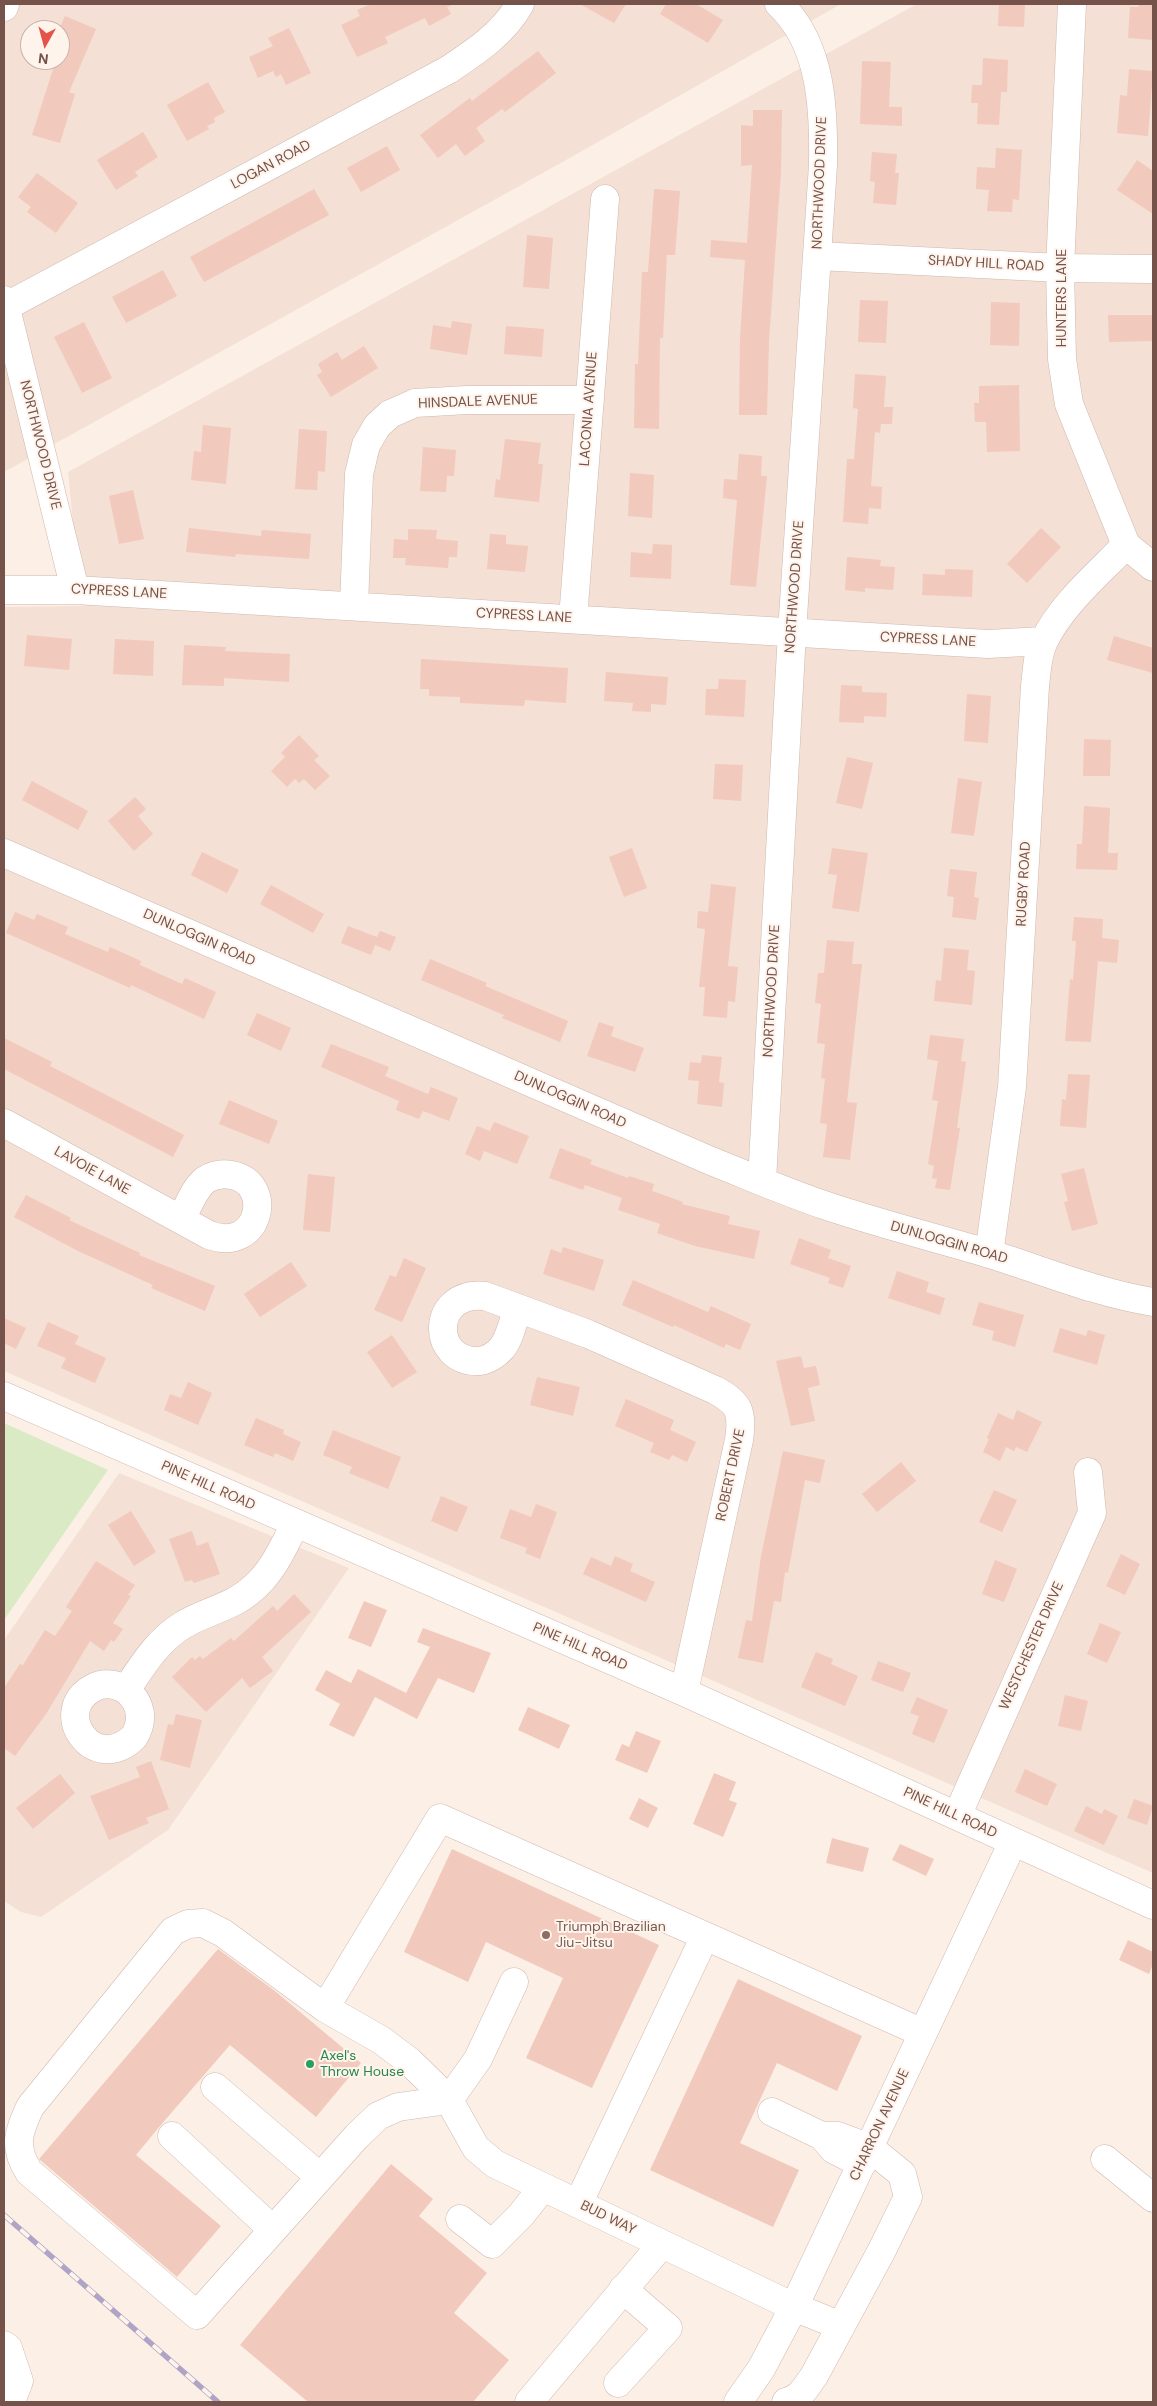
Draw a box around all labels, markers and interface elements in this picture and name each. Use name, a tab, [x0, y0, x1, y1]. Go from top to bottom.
north arrow	[20, 20, 70, 70]
text: N	[37, 49, 49, 68]
street label: NORTHWOOD DRIVE	[809, 116, 831, 250]
street label: LOGAN ROAD	[228, 137, 314, 193]
street label: HUNTERS LANE	[1054, 249, 1070, 347]
street label: SHADY HILL ROAD	[927, 253, 1045, 275]
street label: LACONIA AVENUE	[577, 351, 601, 467]
street label: NORTHWOOD DRIVE	[16, 378, 64, 512]
street label: HINSDALE AVENUE	[418, 392, 538, 412]
street label: NORTHWOOD DRIVE	[782, 520, 808, 654]
street label: CYPRESS LANE	[70, 581, 168, 603]
street label: CYPRESS LANE	[475, 605, 573, 627]
street label: CYPRESS LANE	[879, 629, 977, 651]
street label: RUGBY ROAD	[1013, 841, 1035, 927]
street label: DUNLOGGIN ROAD	[140, 906, 258, 970]
street label: NORTHWOOD DRIVE	[760, 924, 784, 1058]
street label: DUNLOGGIN ROAD	[511, 1068, 629, 1132]
street label: LAVOIE LANE	[51, 1143, 133, 1199]
street label: DUNLOGGIN ROAD	[889, 1218, 1009, 1268]
street label: ROBERT DRIVE	[713, 1427, 749, 1523]
street label: PINE HILL ROAD	[158, 1458, 258, 1514]
street label: WESTCHESTER DRIVE	[996, 1579, 1068, 1713]
street label: PINE HILL ROAD	[530, 1619, 630, 1675]
street label: PINE HILL ROAD	[901, 1784, 999, 1842]
place label: Triumph Brazilian Jiu-Jitsu	[556, 1919, 666, 1951]
marker: Triumph Brazilian Jiu-Jitsu	[540, 1929, 552, 1941]
place label: Axel's Throw House	[320, 2048, 404, 2080]
marker: Axel's Throw House	[304, 2058, 316, 2070]
street label: CHARRON AVENUE	[847, 2066, 913, 2184]
street label: BUD WAY	[577, 2197, 639, 2239]

